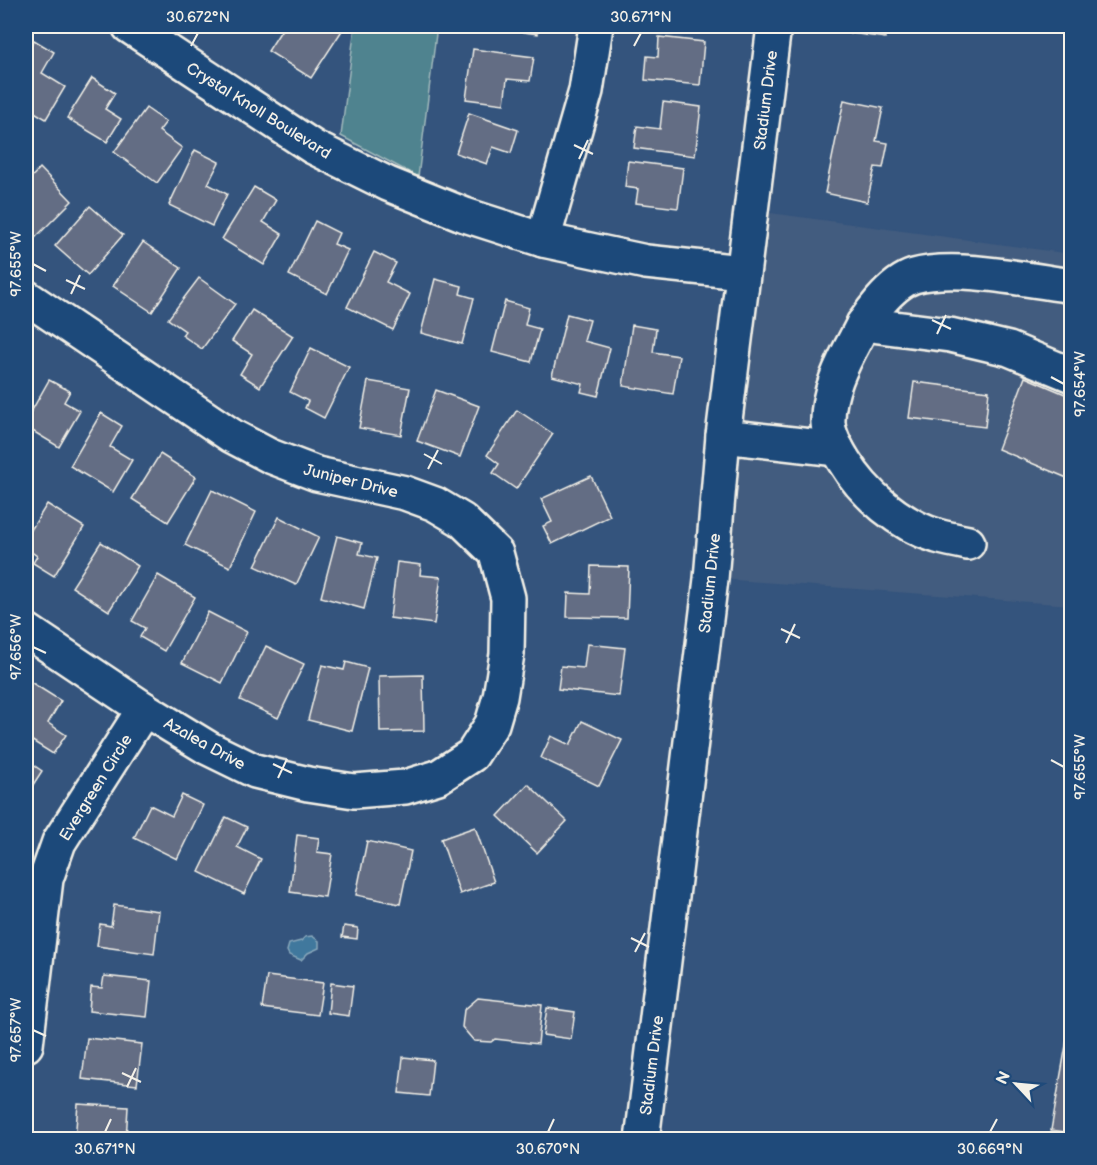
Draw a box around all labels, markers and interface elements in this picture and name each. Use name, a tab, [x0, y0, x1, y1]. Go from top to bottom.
text: 30.672°N	[166, 8, 230, 27]
text: 30.671°N	[610, 8, 672, 27]
street label: Stadium Drive	[751, 49, 782, 151]
street label: Crystal Knoll Boulevard	[182, 59, 334, 164]
text: 97.655°W	[7, 231, 26, 297]
text: 97.654°W	[1071, 351, 1090, 417]
street label: Juniper Drive	[302, 461, 400, 502]
street label: Stadium Drive	[696, 532, 725, 634]
text: 97.656°W	[7, 614, 26, 680]
street label: Azalea Drive	[160, 714, 249, 775]
street label: Evergreen Circle	[56, 731, 137, 845]
text: 97.655°W	[1071, 734, 1090, 800]
text: 97.657°W	[7, 997, 26, 1062]
street label: Stadium Drive	[637, 1014, 668, 1116]
north arrow	[986, 1054, 1046, 1114]
text: N	[993, 1069, 1015, 1088]
text: 30.671°N	[74, 1140, 136, 1159]
text: 30.670°N	[516, 1140, 580, 1159]
text: 30.669°N	[957, 1140, 1023, 1159]

